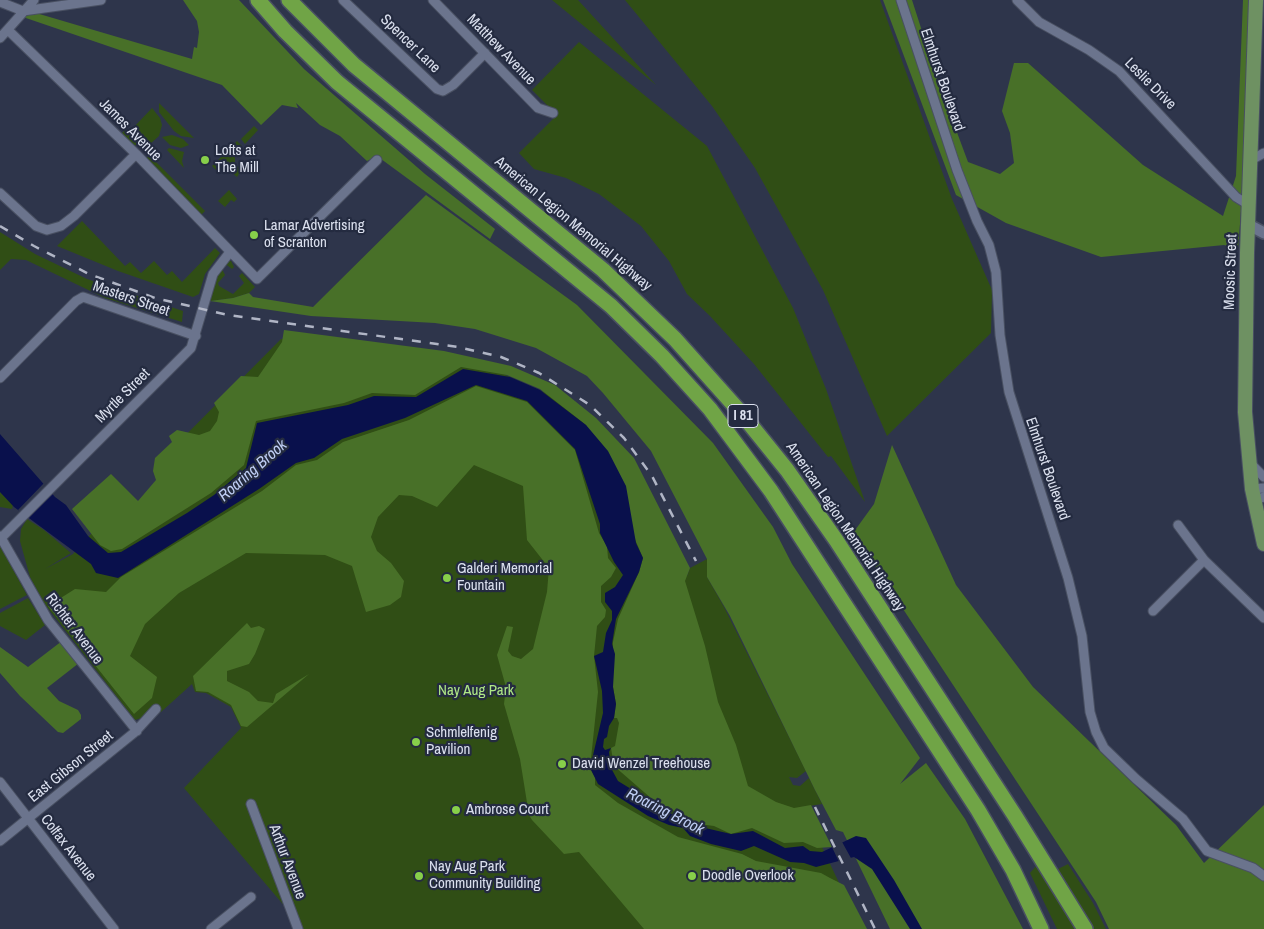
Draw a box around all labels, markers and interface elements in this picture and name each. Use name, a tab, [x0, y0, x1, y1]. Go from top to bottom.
street label: Spencer Lane	[376, 11, 444, 77]
street label: Matthew Avenue	[463, 11, 539, 89]
street label: Elmhurst Boulevard	[916, 26, 968, 134]
street label: Leslie Drive	[1120, 54, 1180, 114]
street label: James Avenue	[95, 95, 165, 165]
place label: Lofts at The Mill	[215, 142, 259, 177]
street label: American Legion Memorial Highway	[491, 153, 655, 295]
marker: Lofts at The Mill	[199, 154, 211, 166]
place label: Lamar Advertising of Scranton	[264, 217, 364, 252]
marker: Lamar Advertising of Scranton	[248, 229, 260, 241]
street label: Moosic Street	[1221, 234, 1241, 310]
street label: Masters Street	[90, 277, 172, 321]
street label: Myrtle Street	[92, 365, 154, 427]
road number: I 81	[728, 404, 758, 428]
street label: Elmhurst Boulevard	[1021, 415, 1073, 523]
water label: Roaring Brook	[215, 436, 291, 506]
street label: American Legion Memorial Highway	[782, 439, 908, 615]
place label: Galderi Memorial Fountain	[457, 560, 552, 595]
marker: Galderi Memorial Fountain	[441, 572, 453, 584]
street label: Richter Avenue	[41, 590, 107, 668]
park label: Nay Aug Park	[438, 682, 514, 700]
place label: Schmlelfenig Pavilion	[426, 724, 497, 759]
street label: East Gibson Street	[25, 727, 117, 807]
marker: Schmlelfenig Pavilion	[410, 736, 422, 748]
place label: David Wenzel Treehouse	[572, 755, 710, 773]
marker: David Wenzel Treehouse	[556, 758, 568, 770]
water label: Roaring Brook	[623, 784, 707, 840]
place label: Ambrose Court	[466, 801, 549, 819]
marker: Ambrose Court	[450, 804, 462, 816]
street label: Colfax Avenue	[36, 811, 100, 885]
street label: Arthur Avenue	[265, 822, 309, 902]
place label: Nay Aug Park Community Building	[429, 858, 540, 893]
place label: Doodle Overlook	[702, 867, 794, 885]
marker: Nay Aug Park Community Building	[413, 870, 425, 882]
marker: Doodle Overlook	[686, 870, 698, 882]

